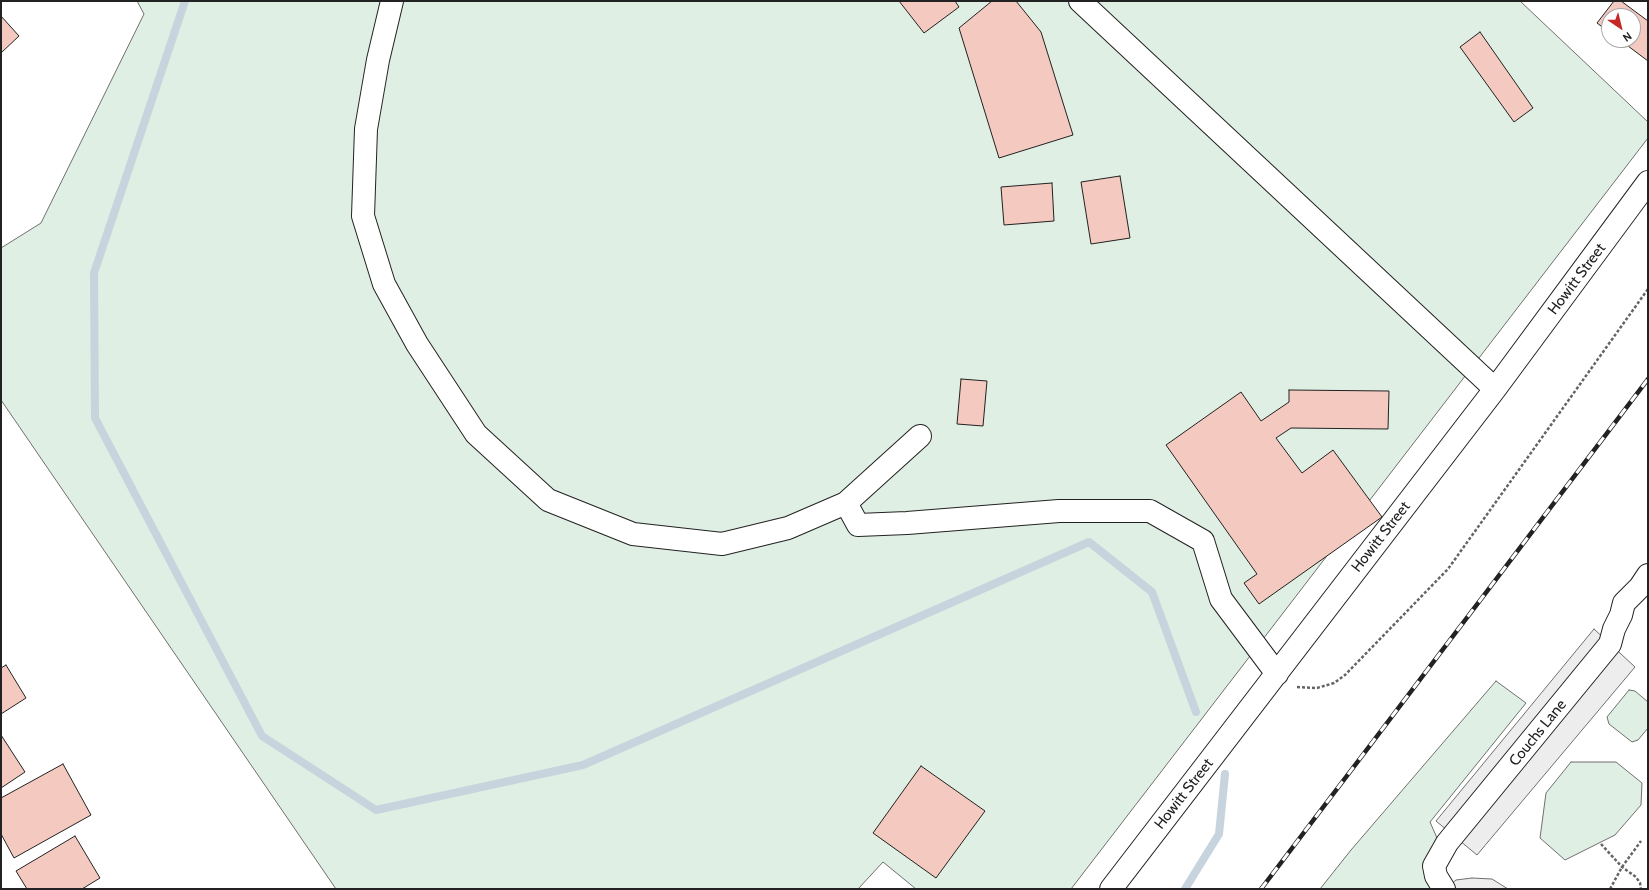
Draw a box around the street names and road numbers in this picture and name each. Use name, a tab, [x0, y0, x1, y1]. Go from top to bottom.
street label: Howitt Street	[1544, 240, 1610, 318]
street label: Howitt Street	[1348, 498, 1414, 576]
street label: Couchs Lane	[1506, 696, 1570, 770]
street label: Howitt Street	[1151, 755, 1217, 833]

